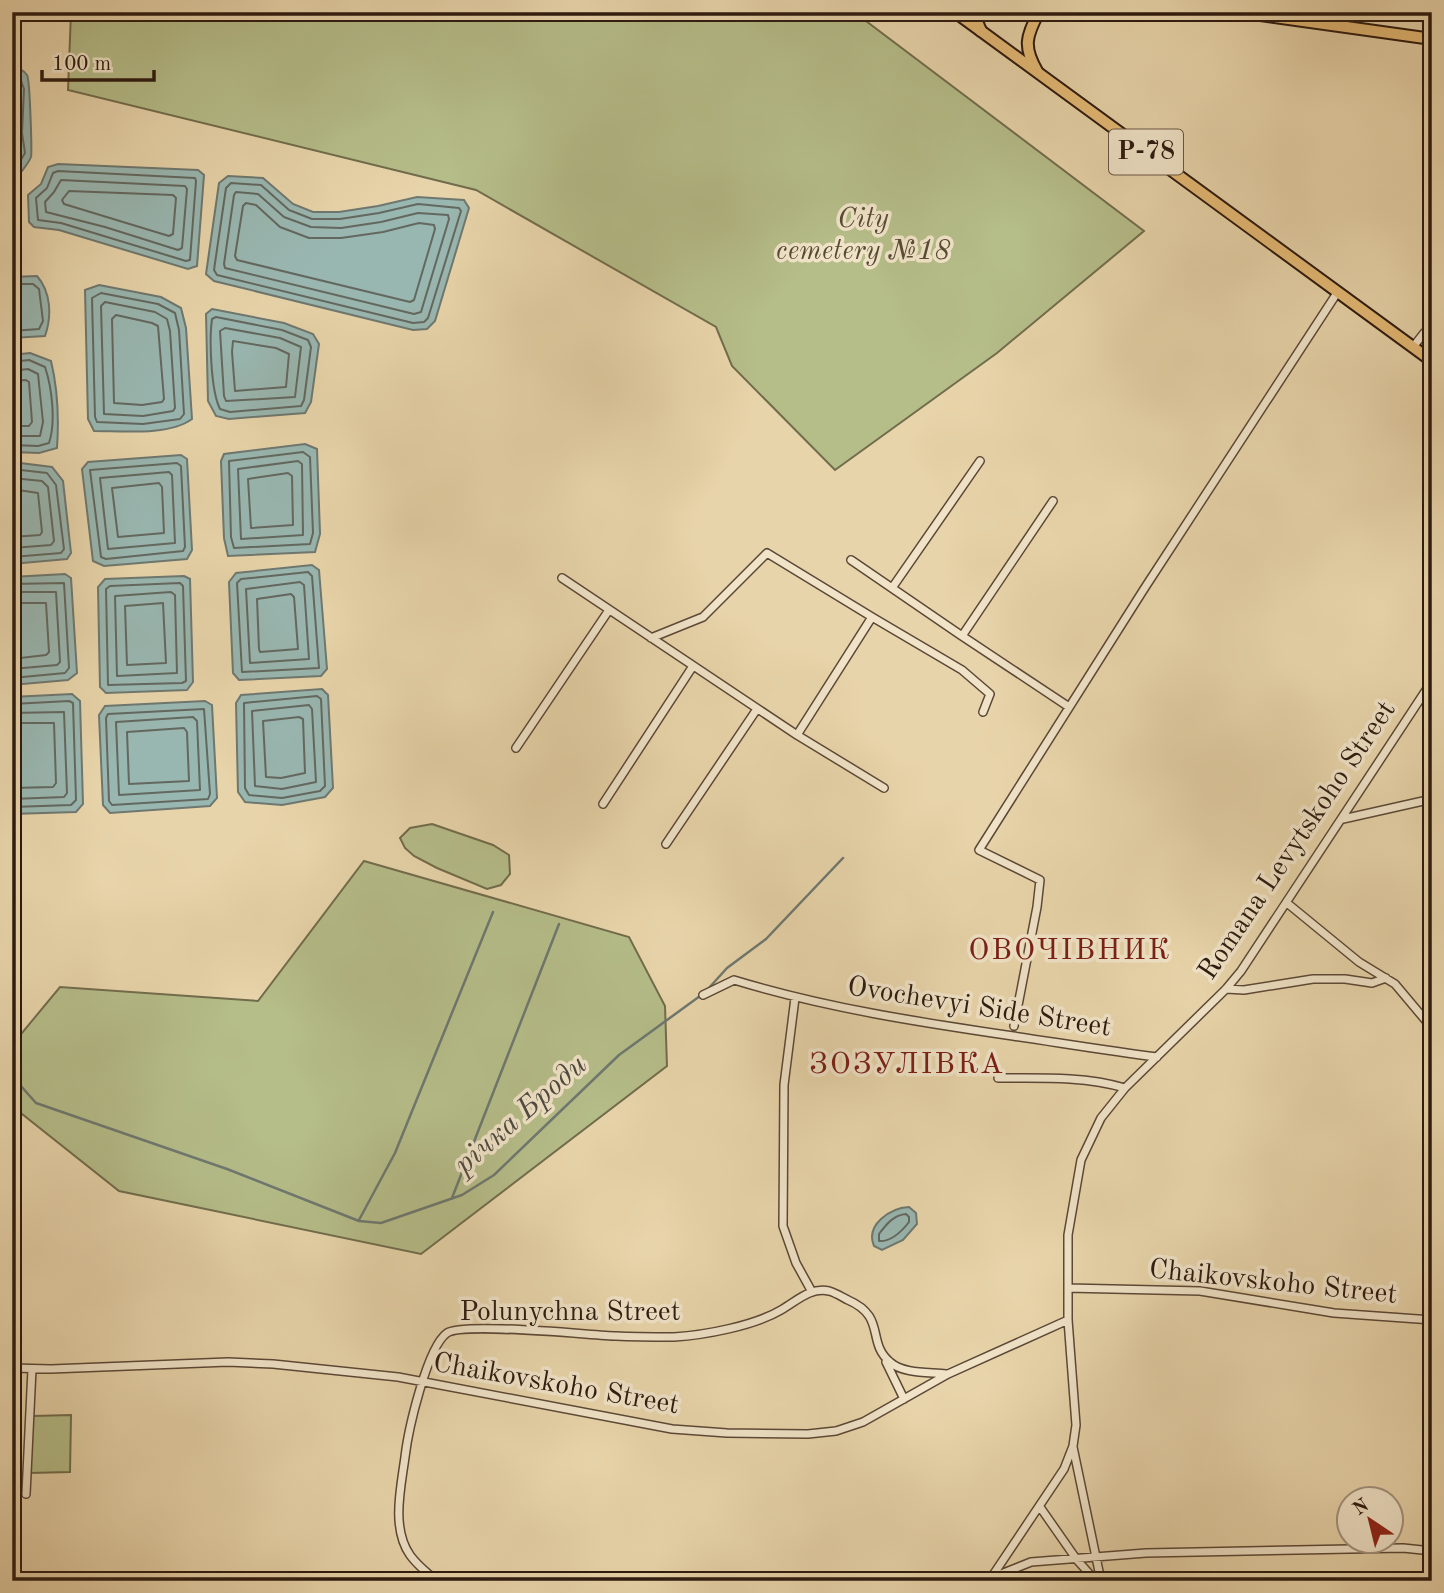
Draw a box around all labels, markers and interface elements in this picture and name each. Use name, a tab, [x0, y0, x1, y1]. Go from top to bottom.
scale bar	[42, 38, 154, 82]
text: 100 m	[52, 54, 111, 75]
road number: Р-78	[1109, 130, 1183, 174]
park label: City cemetery №18	[776, 206, 951, 266]
street label: Romana Levytskoho Street	[1194, 697, 1402, 985]
district label: ОВОЧІВНИК	[968, 936, 1172, 966]
street label: Ovochevyi Side Street	[845, 973, 1113, 1043]
water label: річка Броди	[447, 1050, 593, 1182]
district label: ЗОЗУЛІВКА	[809, 1050, 1005, 1080]
street label: Chaikovskoho Street	[1148, 1256, 1398, 1310]
street label: Polunychna Street	[459, 1299, 681, 1327]
street label: Chaikovskoho Street	[431, 1350, 681, 1420]
north arrow	[1336, 1484, 1406, 1554]
text: N	[1350, 1496, 1373, 1520]

